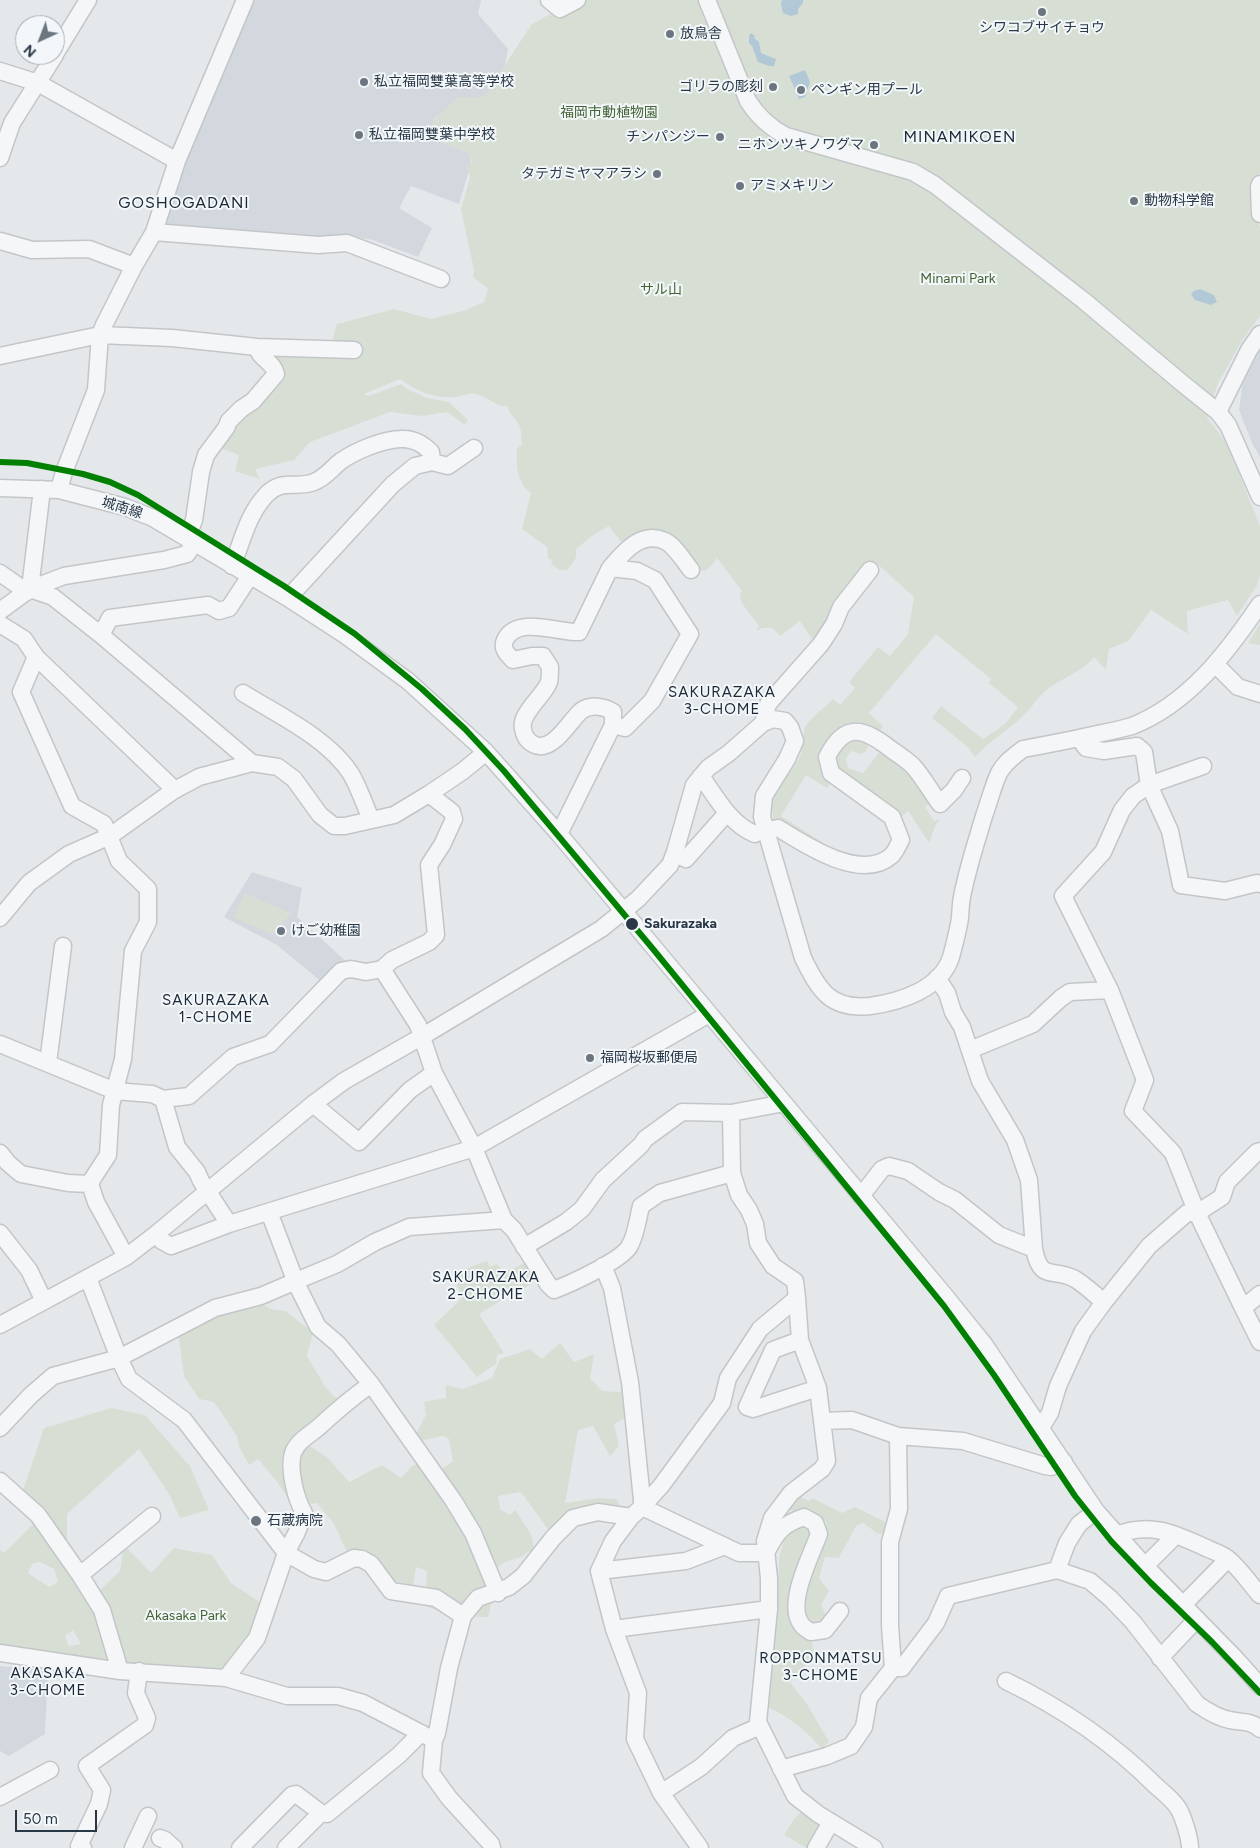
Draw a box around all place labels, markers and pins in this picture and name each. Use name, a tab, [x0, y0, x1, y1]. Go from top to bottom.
marker: シワコブサイチョウ	[1036, 6, 1048, 18]
place label: シワコブサイチョウ	[979, 20, 1105, 36]
place label: 放鳥舎	[680, 26, 722, 42]
marker: 放鳥舎	[664, 28, 676, 40]
place label: 私立福岡雙葉高等学校	[374, 74, 514, 90]
marker: 私立福岡雙葉高等学校	[358, 76, 370, 88]
place label: ゴリラの彫刻	[679, 79, 763, 95]
marker: ゴリラの彫刻	[767, 81, 779, 93]
place label: ペンギン用プール	[811, 82, 923, 98]
marker: ペンギン用プール	[795, 84, 807, 96]
place label: 私立福岡雙葉中学校	[369, 127, 495, 143]
marker: 私立福岡雙葉中学校	[353, 129, 365, 141]
place label: チンパンジー	[626, 129, 710, 145]
marker: チンパンジー	[714, 131, 726, 143]
place label: ニホンツキノワグマ	[738, 137, 864, 153]
marker: ニホンツキノワグマ	[868, 139, 880, 151]
place label: タテガミヤマアラシ	[521, 166, 647, 182]
marker: タテガミヤマアラシ	[651, 168, 663, 180]
place label: アミメキリン	[750, 178, 834, 194]
marker: アミメキリン	[734, 180, 746, 192]
place label: 動物科学館	[1144, 193, 1214, 209]
marker: 動物科学館	[1128, 195, 1140, 207]
marker: Sakurazaka	[624, 916, 640, 932]
place label: Sakurazaka	[644, 916, 717, 932]
place label: けご幼稚園	[291, 923, 361, 939]
marker: けご幼稚園	[275, 925, 287, 937]
place label: 福岡桜坂郵便局	[600, 1050, 698, 1066]
marker: 福岡桜坂郵便局	[584, 1052, 596, 1064]
place label: 石蔵病院	[267, 1513, 323, 1529]
marker: 石蔵病院	[249, 1514, 263, 1528]

